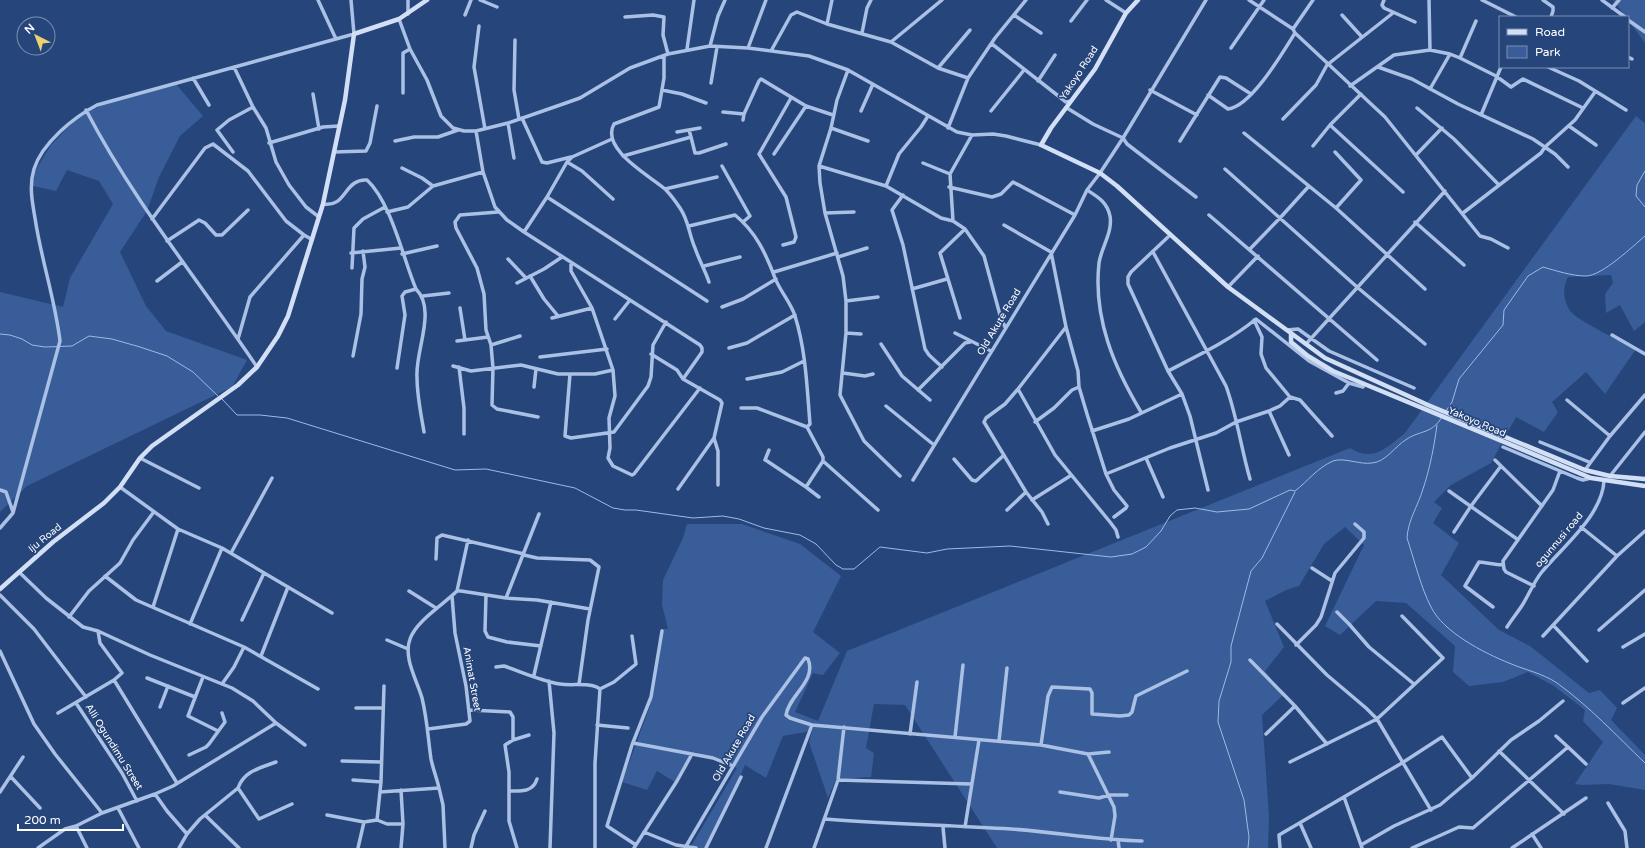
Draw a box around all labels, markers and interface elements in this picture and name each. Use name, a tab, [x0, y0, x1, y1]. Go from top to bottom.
north arrow	[16, 16, 56, 56]
legend	[1499, 16, 1629, 68]
text: N	[22, 21, 37, 37]
text: Road	[1535, 25, 1565, 39]
street label: Yakoyo Road	[1057, 44, 1101, 102]
text: Park	[1535, 45, 1561, 59]
street label: Old Akute Road	[974, 287, 1024, 357]
street label: Yakoyo Road	[1446, 404, 1508, 440]
street label: ogunnusi road	[1532, 510, 1586, 570]
street label: Iju Road	[26, 521, 64, 555]
street label: Animat Street	[460, 646, 484, 713]
street label: Alli Ogundimu Street	[83, 702, 145, 792]
street label: Old Akute Road	[710, 712, 758, 784]
scale bar	[18, 806, 123, 832]
text: 200 m	[24, 813, 61, 827]

